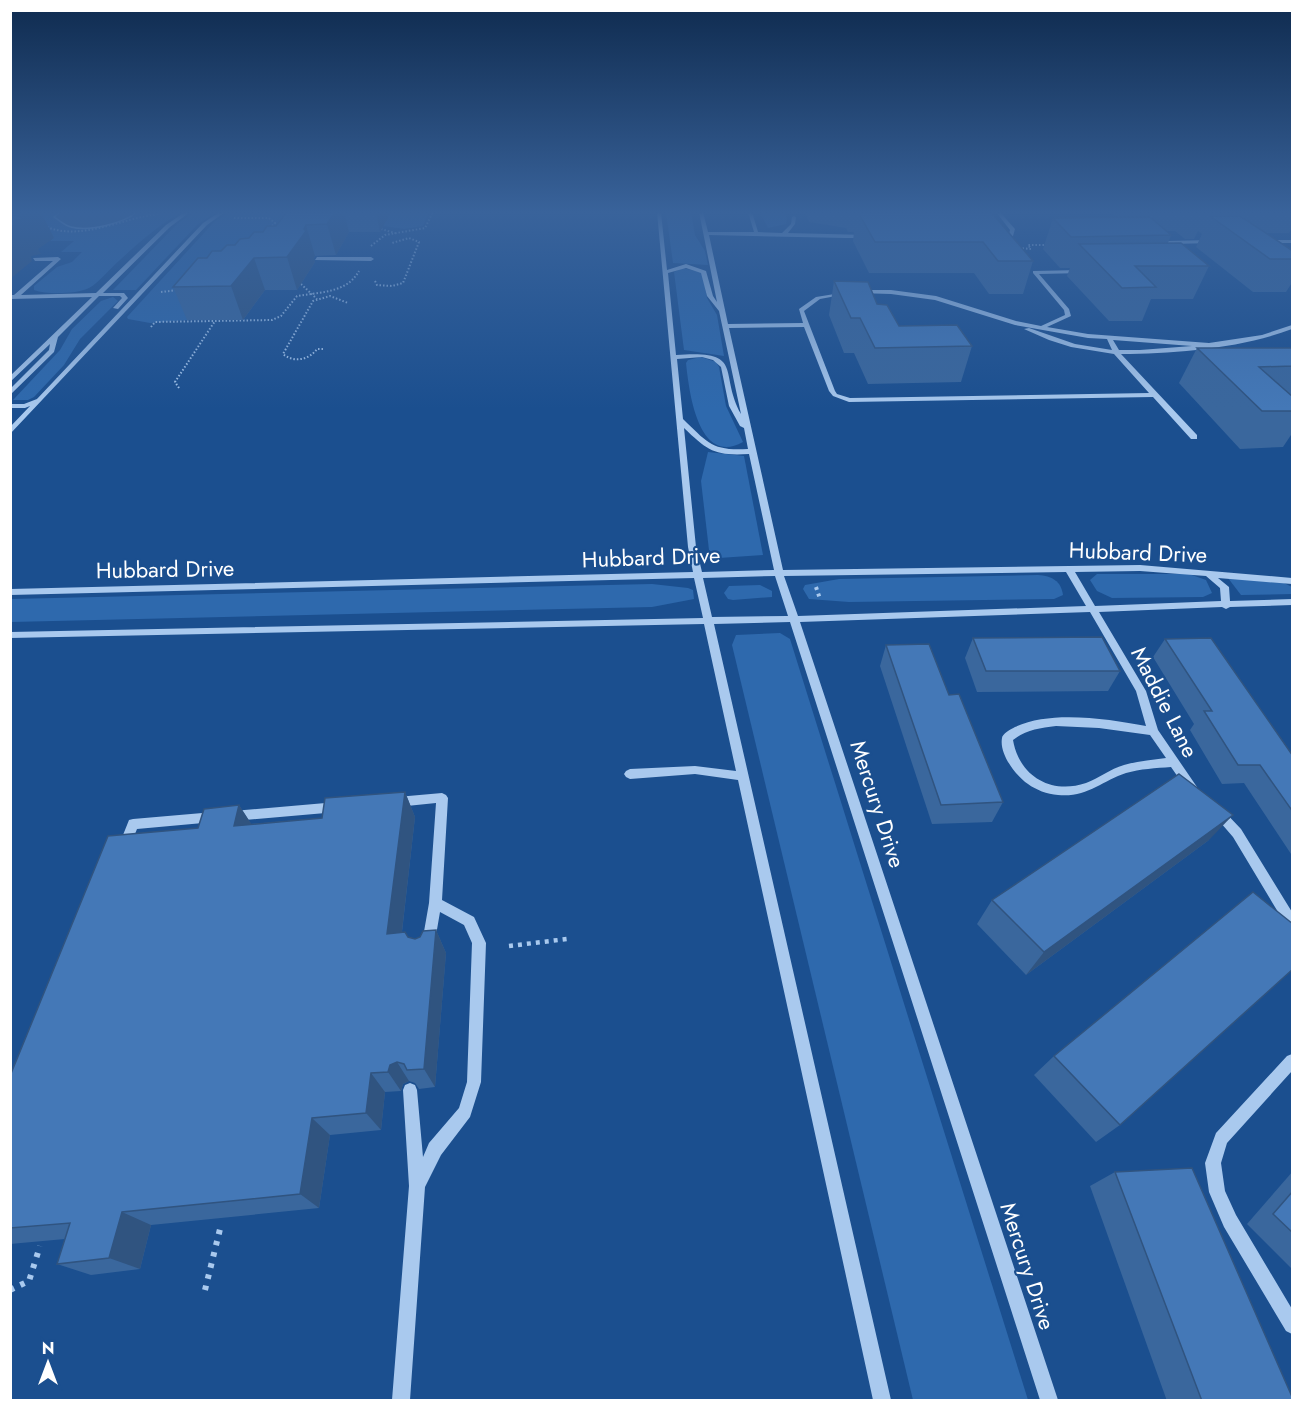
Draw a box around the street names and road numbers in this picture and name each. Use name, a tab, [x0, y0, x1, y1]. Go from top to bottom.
street label: Hubbard Drive	[1068, 534, 1208, 570]
street label: Hubbard Drive	[581, 539, 721, 575]
street label: Hubbard Drive	[95, 552, 235, 586]
street label: Maddie Lane	[1123, 641, 1207, 763]
street label: Mercury Drive	[842, 736, 914, 872]
street label: Mercury Drive	[992, 1198, 1064, 1334]

